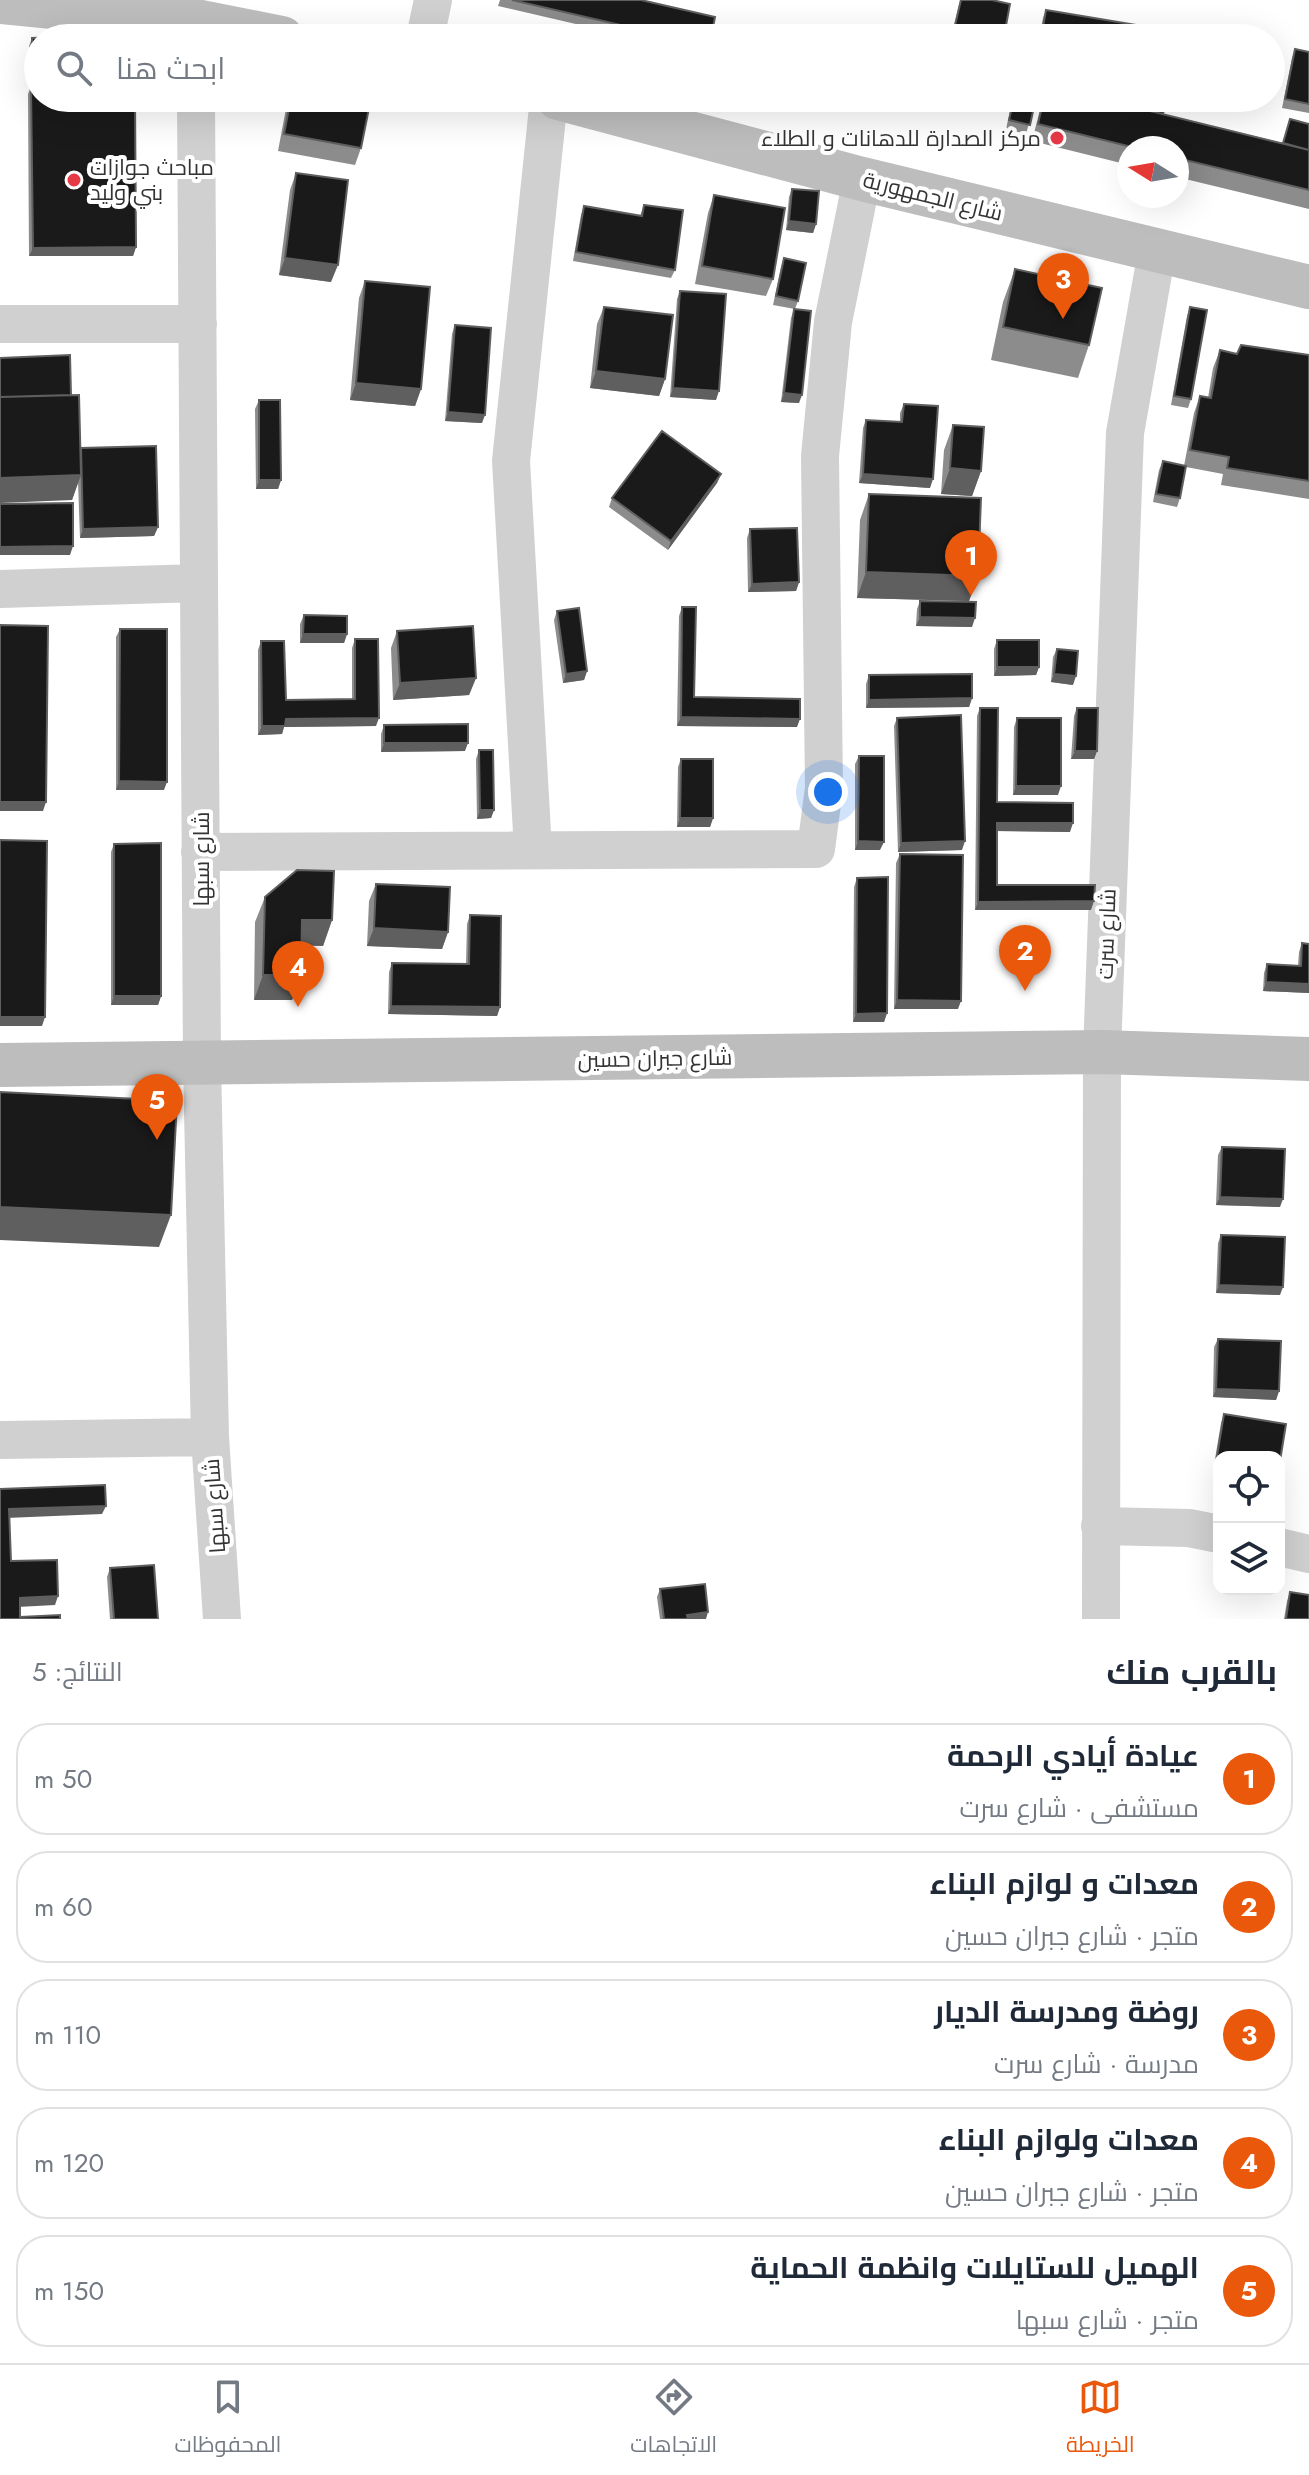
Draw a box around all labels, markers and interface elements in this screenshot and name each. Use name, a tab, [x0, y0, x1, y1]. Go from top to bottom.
search box	[24, 24, 1285, 112]
icon: search	[52, 46, 96, 90]
text: ابحث هنا	[116, 47, 225, 90]
place label: مركز الصدارة للدهانات و الطلاء	[761, 122, 1041, 154]
marker: مركز الصدارة للدهانات و الطلاء	[1048, 129, 1066, 147]
north arrow	[1117, 136, 1189, 208]
place label: مباحث جوازات بني وليد	[90, 151, 214, 209]
street label: شارع الجمهورية	[860, 163, 1006, 229]
marker: مباحث جوازات بني وليد	[65, 171, 83, 189]
pin: 3	[1037, 253, 1089, 319]
pin: 1	[945, 530, 997, 596]
your location	[808, 772, 848, 812]
street label: شارع سبها	[185, 812, 217, 906]
street label: شارع سرت	[1088, 888, 1124, 980]
pin: 2	[999, 925, 1051, 991]
pin: 4	[272, 941, 324, 1007]
street label: شارع جبران حسين	[577, 1041, 733, 1075]
pin: 5	[131, 1074, 183, 1140]
map controls	[1213, 1451, 1285, 1595]
button: locate	[1213, 1451, 1285, 1523]
street label: شارع سبها	[195, 1458, 233, 1554]
button: layers	[1213, 1523, 1285, 1595]
text: بالقرب منك	[1106, 1648, 1277, 1697]
text: النتائج: 5	[32, 1653, 123, 1691]
text: عيادة أيادي الرحمة	[947, 1734, 1199, 1777]
text: 50 m	[34, 1760, 92, 1798]
text: 1	[1242, 1760, 1256, 1798]
text: مستشفى · شارع سرت	[959, 1789, 1199, 1827]
text: معدات و لوازم البناء	[929, 1862, 1199, 1905]
text: 60 m	[34, 1888, 93, 1926]
text: 2	[1240, 1888, 1258, 1926]
text: متجر · شارع جبران حسين	[945, 1917, 1199, 1955]
text: روضة ومدرسة الديار	[934, 1990, 1199, 2033]
text: 110 m	[34, 2016, 101, 2054]
text: 3	[1241, 2016, 1257, 2054]
text: مدرسة · شارع سرت	[994, 2045, 1199, 2083]
text: معدات ولوازم البناء	[938, 2118, 1199, 2161]
text: 120 m	[34, 2144, 104, 2182]
text: 4	[1240, 2144, 1258, 2182]
text: متجر · شارع جبران حسين	[945, 2173, 1199, 2211]
text: الهميل للستايلات وانظمة الحماية	[750, 2246, 1199, 2289]
text: 150 m	[34, 2272, 104, 2310]
text: 5	[1241, 2272, 1257, 2310]
text: متجر · شارع سبها	[1016, 2301, 1199, 2339]
tab: المحفوظات	[174, 2375, 281, 2465]
tab: الاتجاهات	[630, 2375, 717, 2465]
tab: الخريطة	[1066, 2375, 1135, 2465]

